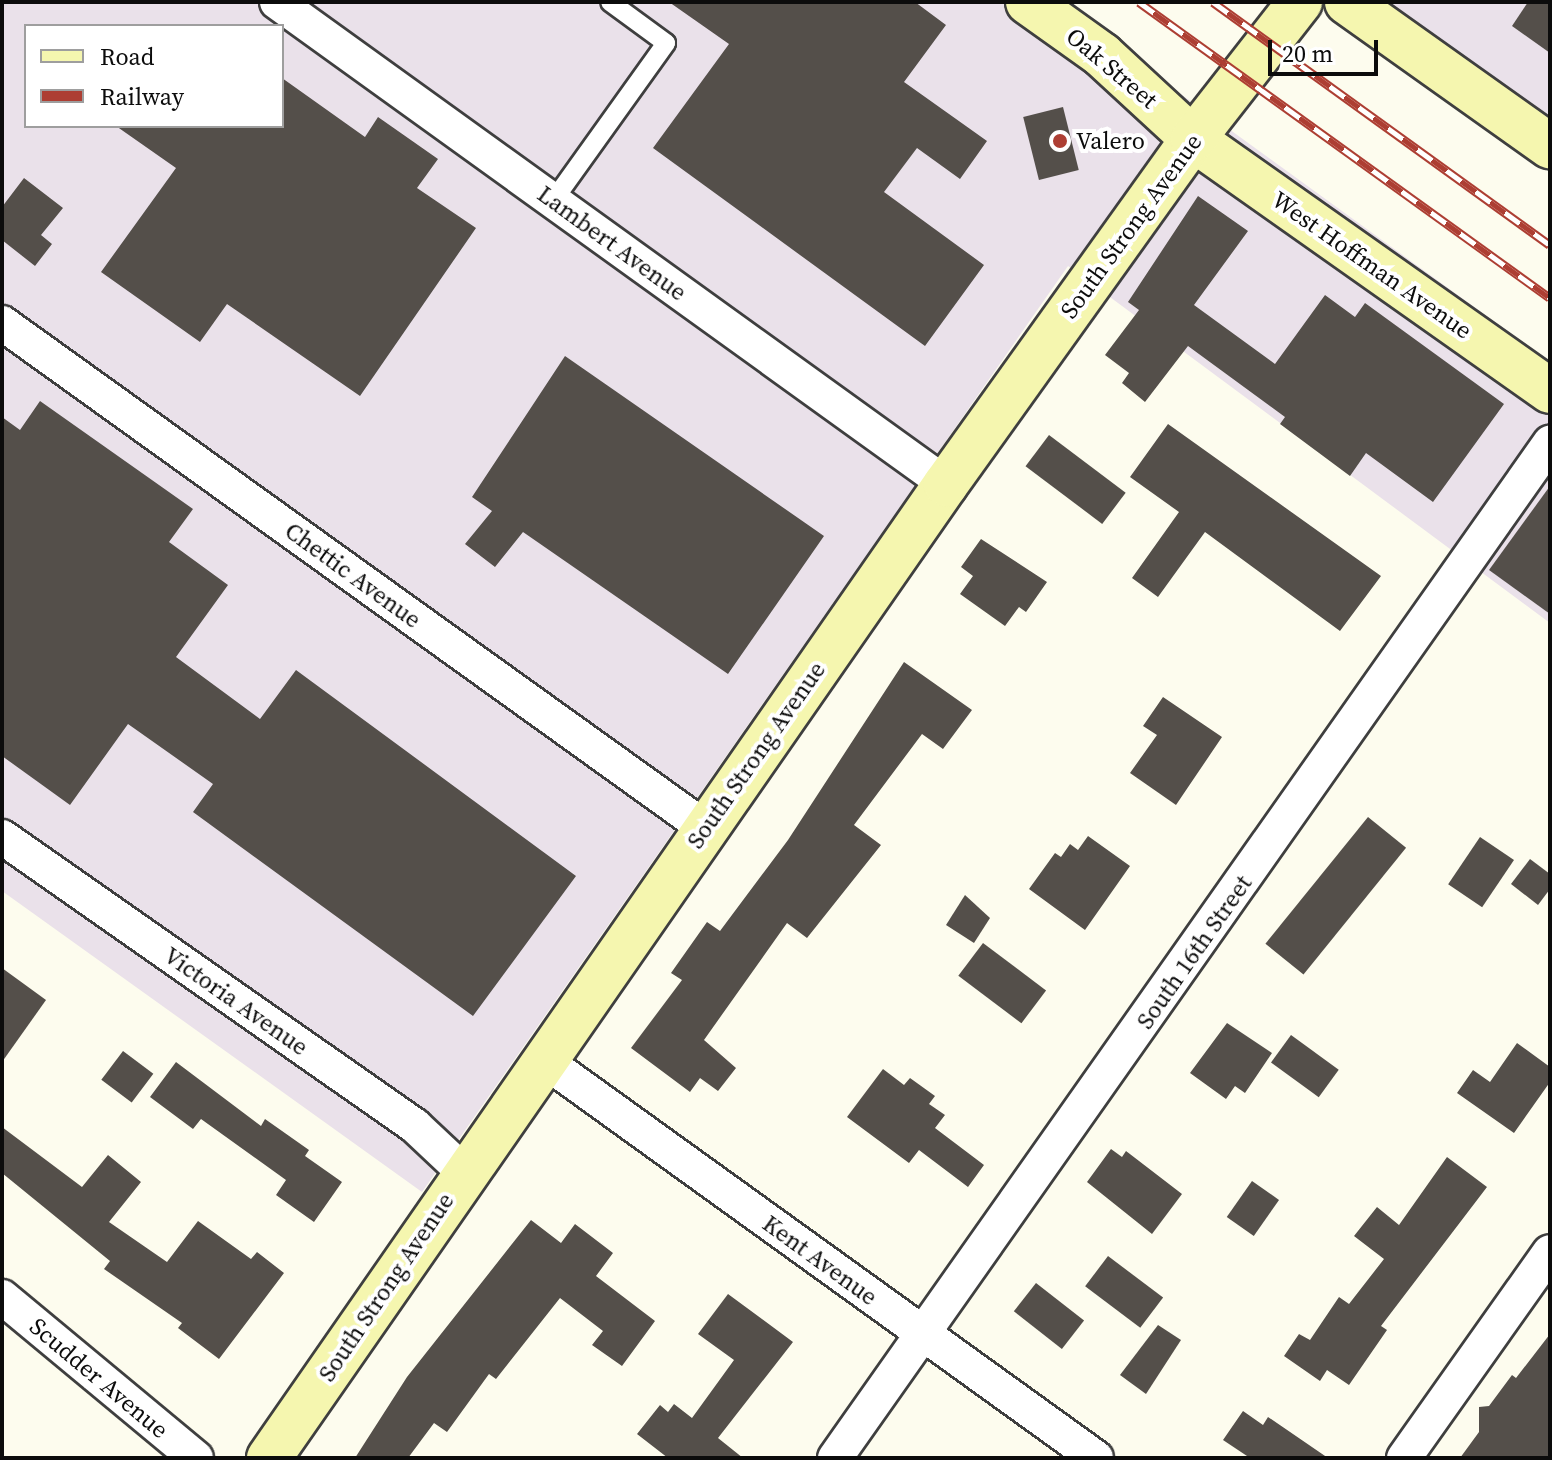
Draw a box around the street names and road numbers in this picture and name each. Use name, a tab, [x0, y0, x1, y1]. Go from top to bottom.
street label: Oak Street	[1061, 22, 1163, 114]
street label: South Strong Avenue	[1054, 128, 1208, 324]
street label: Lambert Avenue	[532, 179, 692, 307]
street label: West Hoffman Avenue	[1266, 185, 1478, 345]
street label: Chettic Avenue	[279, 516, 427, 634]
street label: South Strong Avenue	[681, 656, 831, 854]
street label: South 16th Street	[1130, 870, 1258, 1034]
street label: Victoria Avenue	[158, 941, 314, 1061]
street label: South Strong Avenue	[312, 1187, 460, 1387]
street label: Kent Avenue	[757, 1209, 883, 1311]
street label: Scudder Avenue	[24, 1312, 174, 1444]

